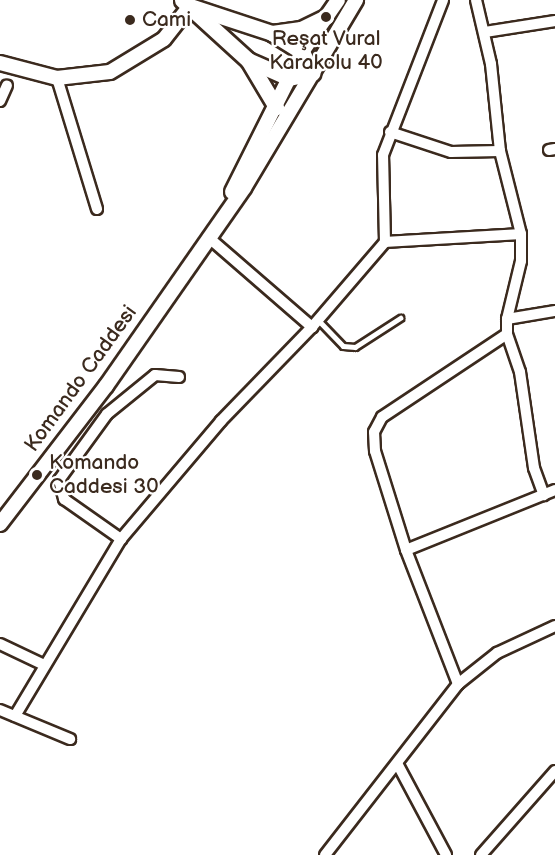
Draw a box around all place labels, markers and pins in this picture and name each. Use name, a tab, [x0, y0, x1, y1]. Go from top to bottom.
place label: Cami	[142, 7, 191, 33]
marker: Reşat Vural Karakolu 40	[319, 10, 333, 24]
marker: Cami	[123, 13, 137, 27]
place label: Reşat Vural Karakolu 40	[269, 26, 383, 76]
place label: Komando Caddesi 30	[49, 450, 159, 500]
marker: Komando Caddesi 30	[30, 468, 44, 482]

